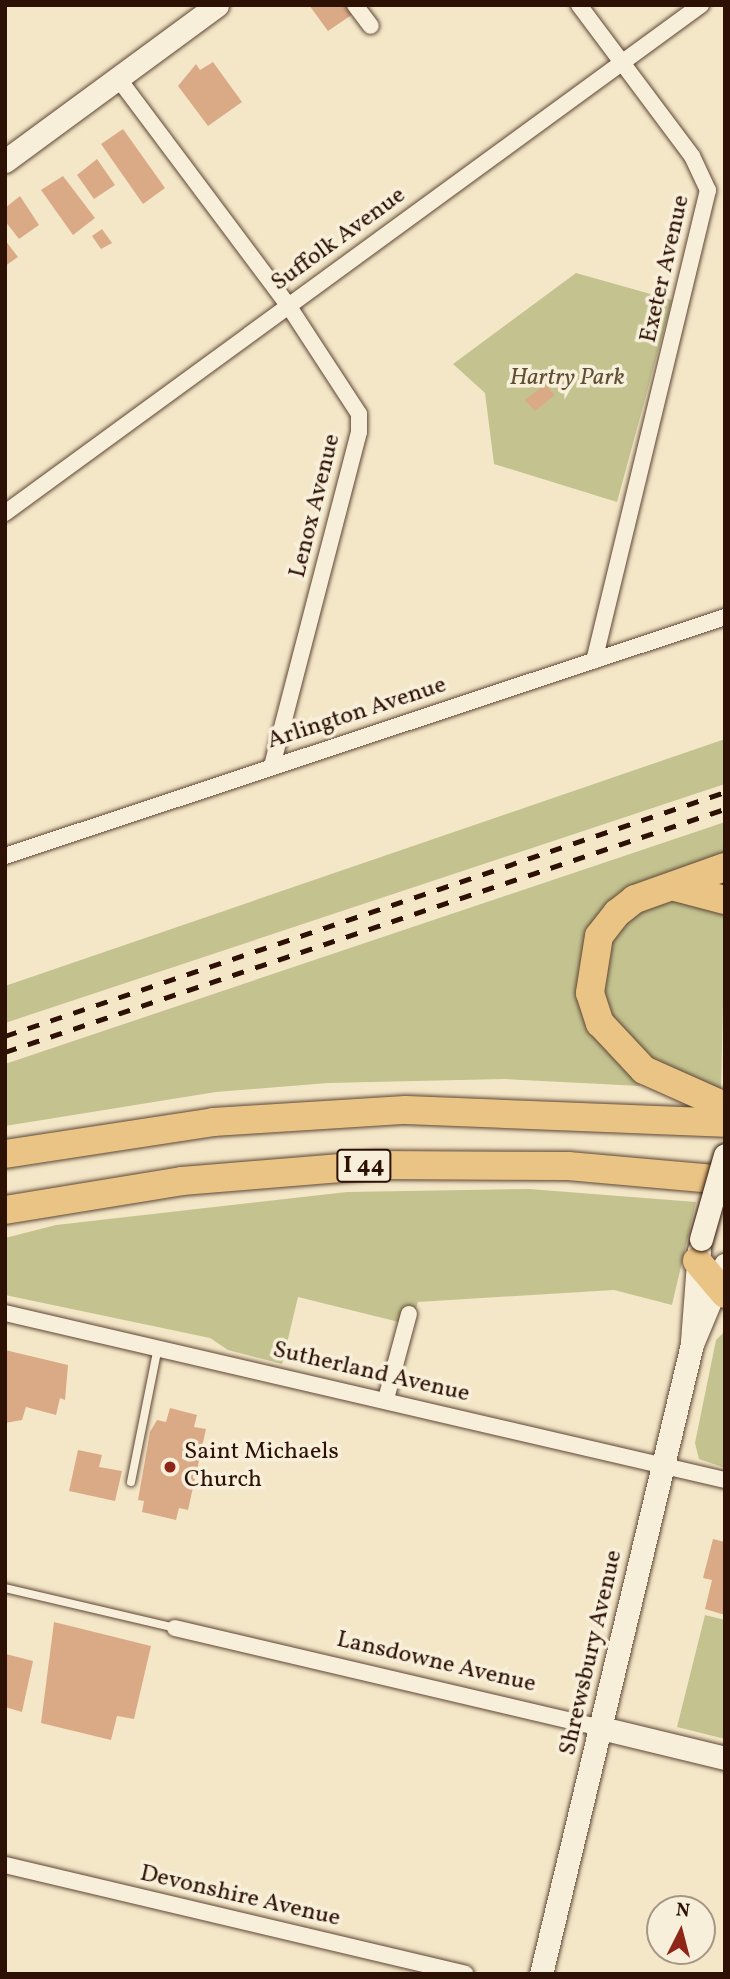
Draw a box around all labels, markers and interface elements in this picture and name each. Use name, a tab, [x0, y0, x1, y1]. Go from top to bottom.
street label: Suffolk Avenue	[266, 182, 412, 298]
street label: Exeter Avenue	[635, 192, 697, 346]
park label: Hartry Park	[510, 365, 624, 393]
street label: Lenox Avenue	[284, 431, 348, 581]
street label: Arlington Avenue	[264, 671, 450, 757]
road number: I 44	[336, 1147, 392, 1186]
street label: Sutherland Avenue	[270, 1336, 472, 1410]
place label: Saint Michaels Church	[184, 1439, 339, 1495]
marker: Saint Michaels Church	[162, 1459, 178, 1475]
street label: Shrewsbury Avenue	[554, 1547, 630, 1759]
street label: Lansdowne Avenue	[334, 1626, 538, 1700]
street label: Devonshire Avenue	[137, 1860, 343, 1934]
north arrow	[646, 1895, 716, 1965]
text: N	[675, 1897, 691, 1925]

